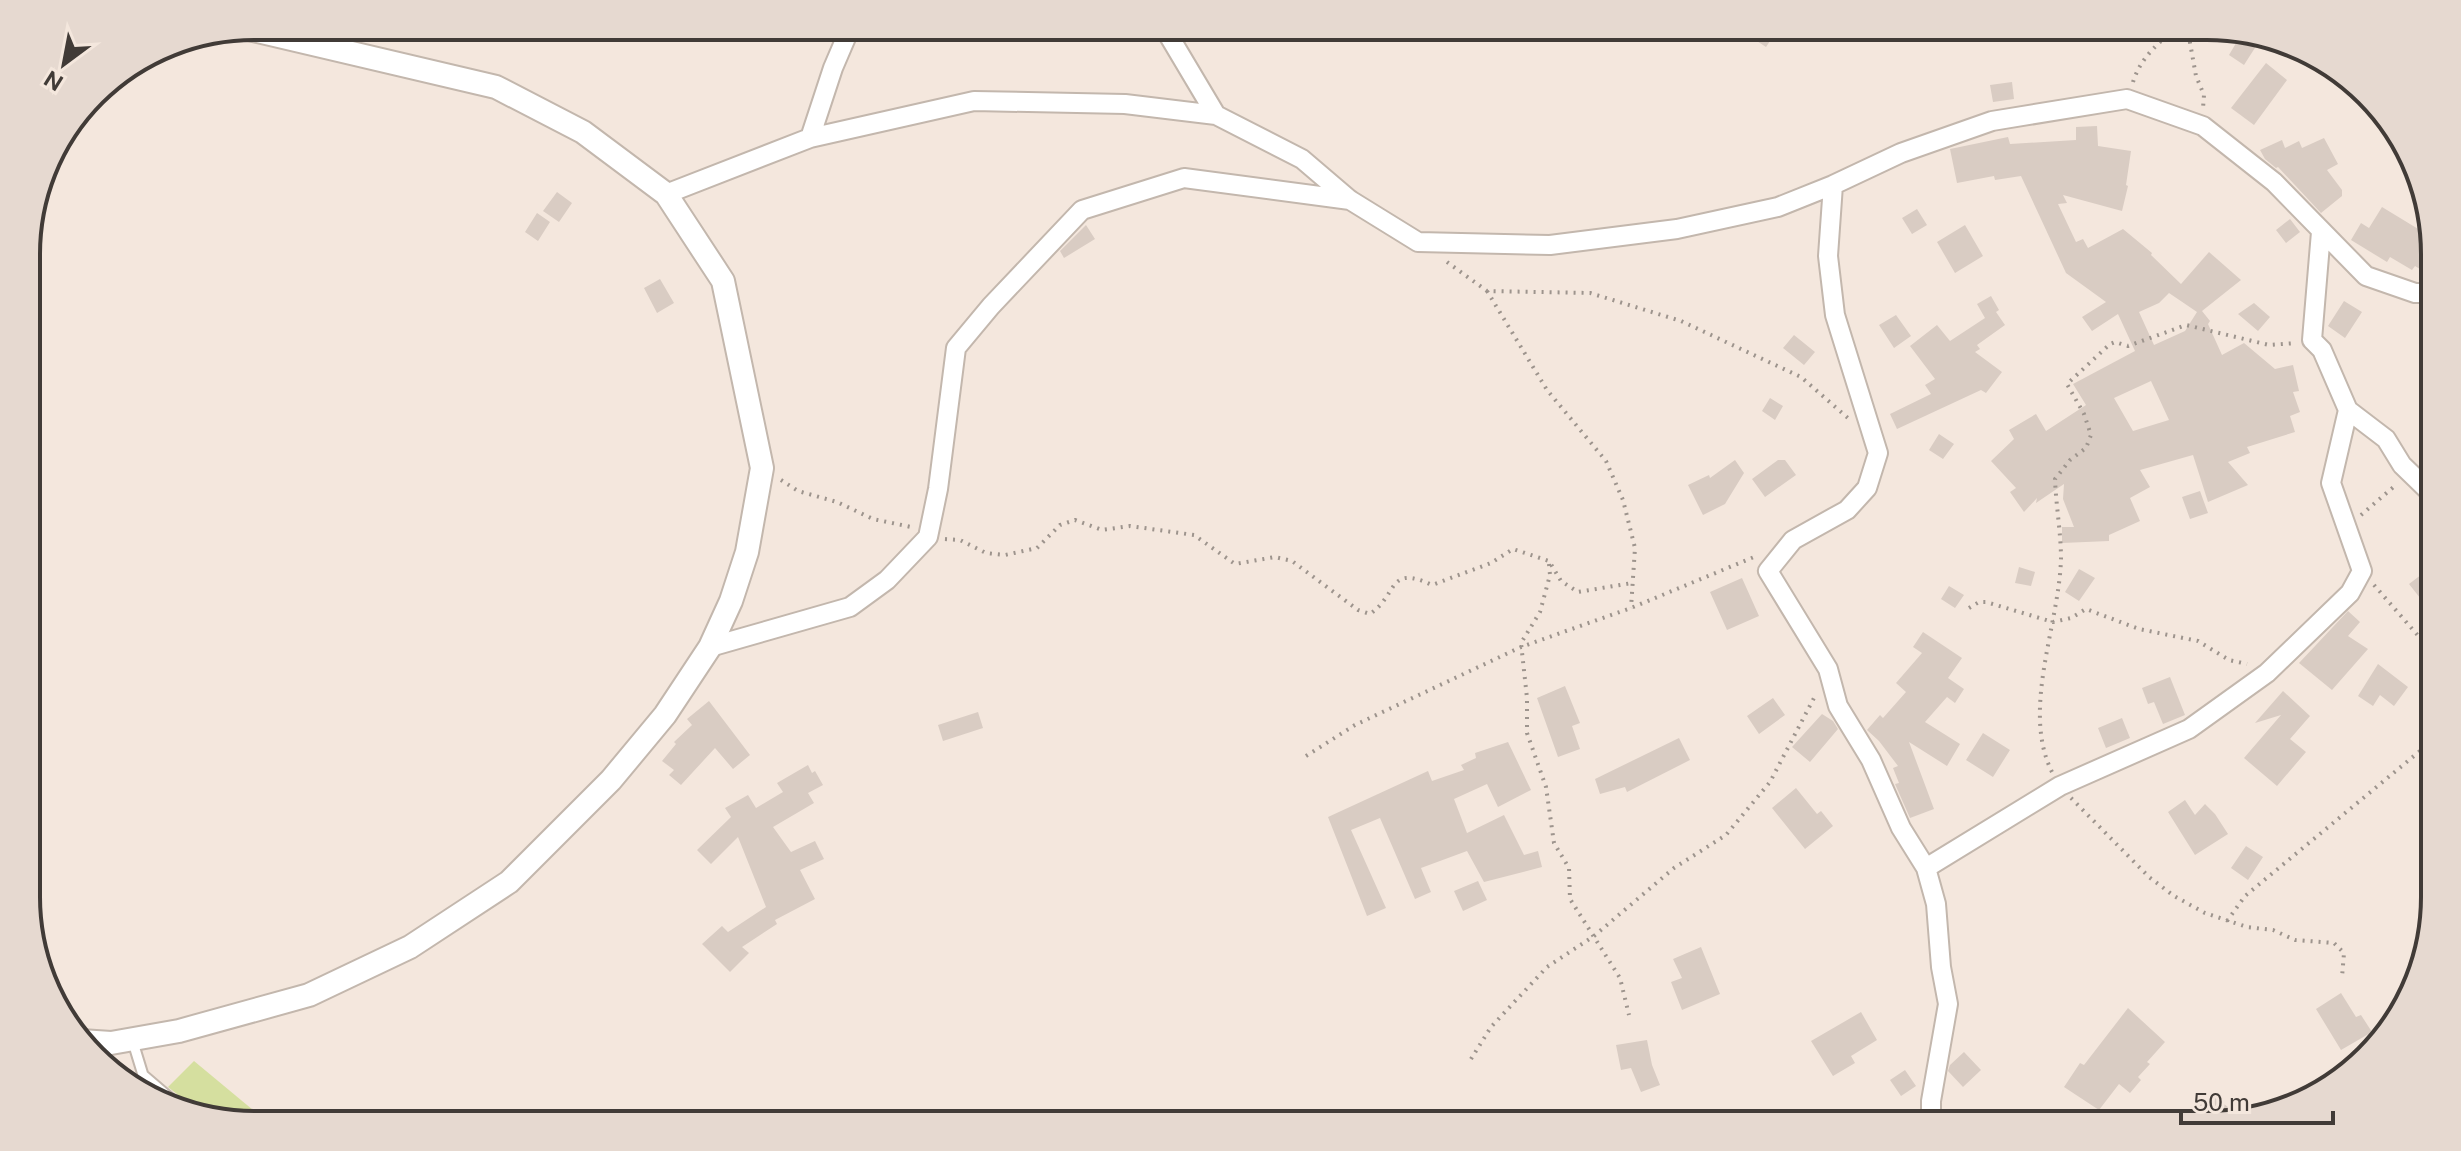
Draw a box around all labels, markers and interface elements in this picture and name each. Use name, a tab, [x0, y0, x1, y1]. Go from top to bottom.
north arrow	[24, 24, 104, 104]
text: N	[39, 65, 68, 97]
scale bar	[2181, 1075, 2333, 1125]
text: 50 m	[2193, 1088, 2250, 1116]

